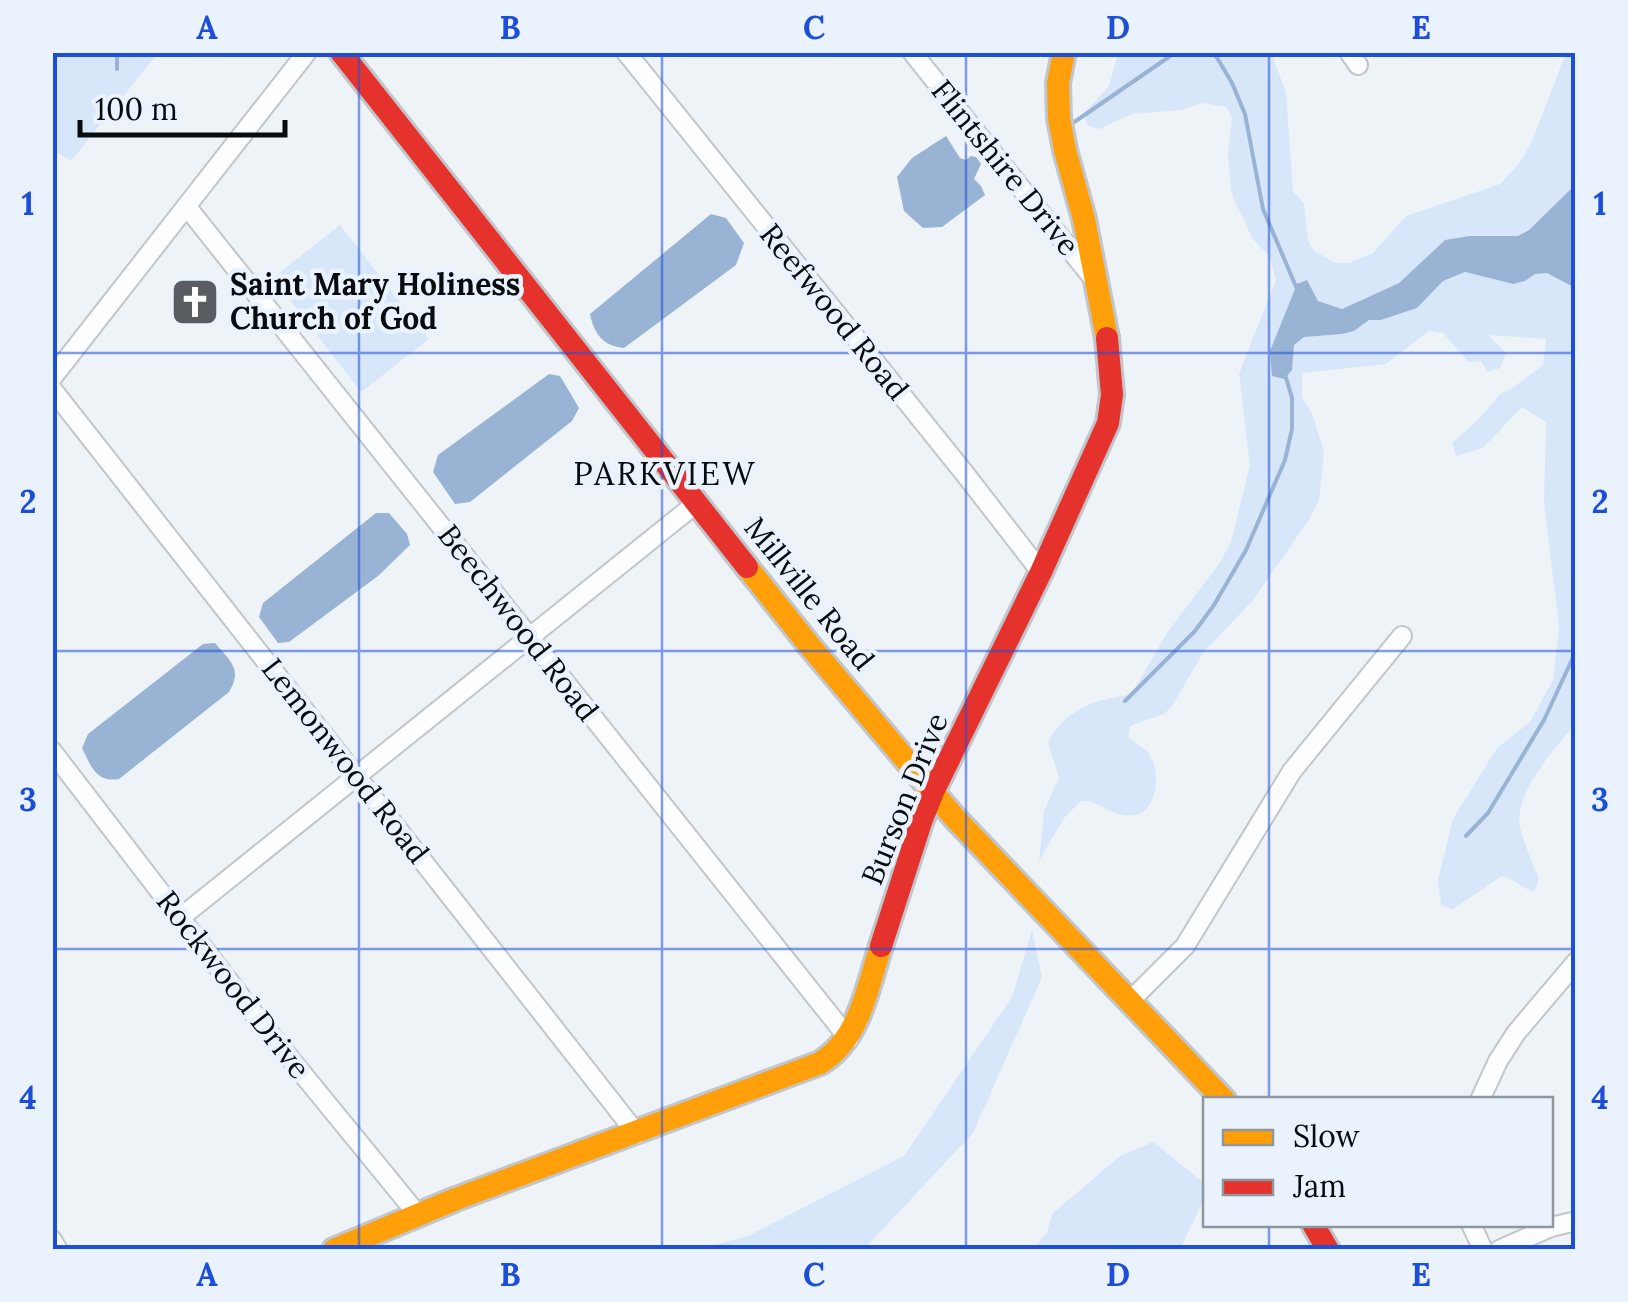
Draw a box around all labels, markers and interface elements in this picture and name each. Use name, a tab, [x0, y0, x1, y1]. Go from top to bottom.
text: A	[196, 7, 218, 48]
text: B	[499, 7, 521, 48]
text: C	[803, 7, 825, 48]
text: D	[1106, 7, 1130, 48]
text: E	[1411, 7, 1431, 48]
street label: Flintshire Drive	[923, 72, 1088, 263]
scale bar	[80, 75, 285, 137]
text: 100 m	[95, 90, 178, 128]
text: 1	[22, 183, 35, 224]
text: 1	[1594, 183, 1607, 224]
street label: Reefwood Road	[752, 216, 917, 407]
place label: Saint Mary Holiness Church of God	[230, 265, 520, 337]
church icon: Saint Mary Holiness Church of God	[169, 276, 221, 328]
district label: PARKVIEW	[573, 453, 757, 494]
text: 2	[19, 481, 37, 522]
text: 2	[1591, 481, 1609, 522]
street label: Millville Road	[737, 509, 883, 678]
street label: Beechwood Road	[430, 517, 607, 728]
street label: Lemonwood Road	[254, 650, 438, 871]
street label: Burson Drive	[852, 707, 956, 890]
text: 3	[19, 779, 37, 820]
text: 3	[1591, 779, 1609, 820]
street label: Rockwood Drive	[149, 883, 319, 1086]
text: 4	[19, 1077, 37, 1118]
text: 4	[1591, 1077, 1609, 1118]
legend	[1203, 1097, 1553, 1227]
text: Slow	[1293, 1117, 1359, 1155]
text: Jam	[1292, 1167, 1346, 1205]
text: A	[196, 1254, 218, 1295]
text: B	[499, 1254, 521, 1295]
text: C	[803, 1254, 825, 1295]
text: D	[1106, 1254, 1130, 1295]
text: E	[1411, 1254, 1431, 1295]

